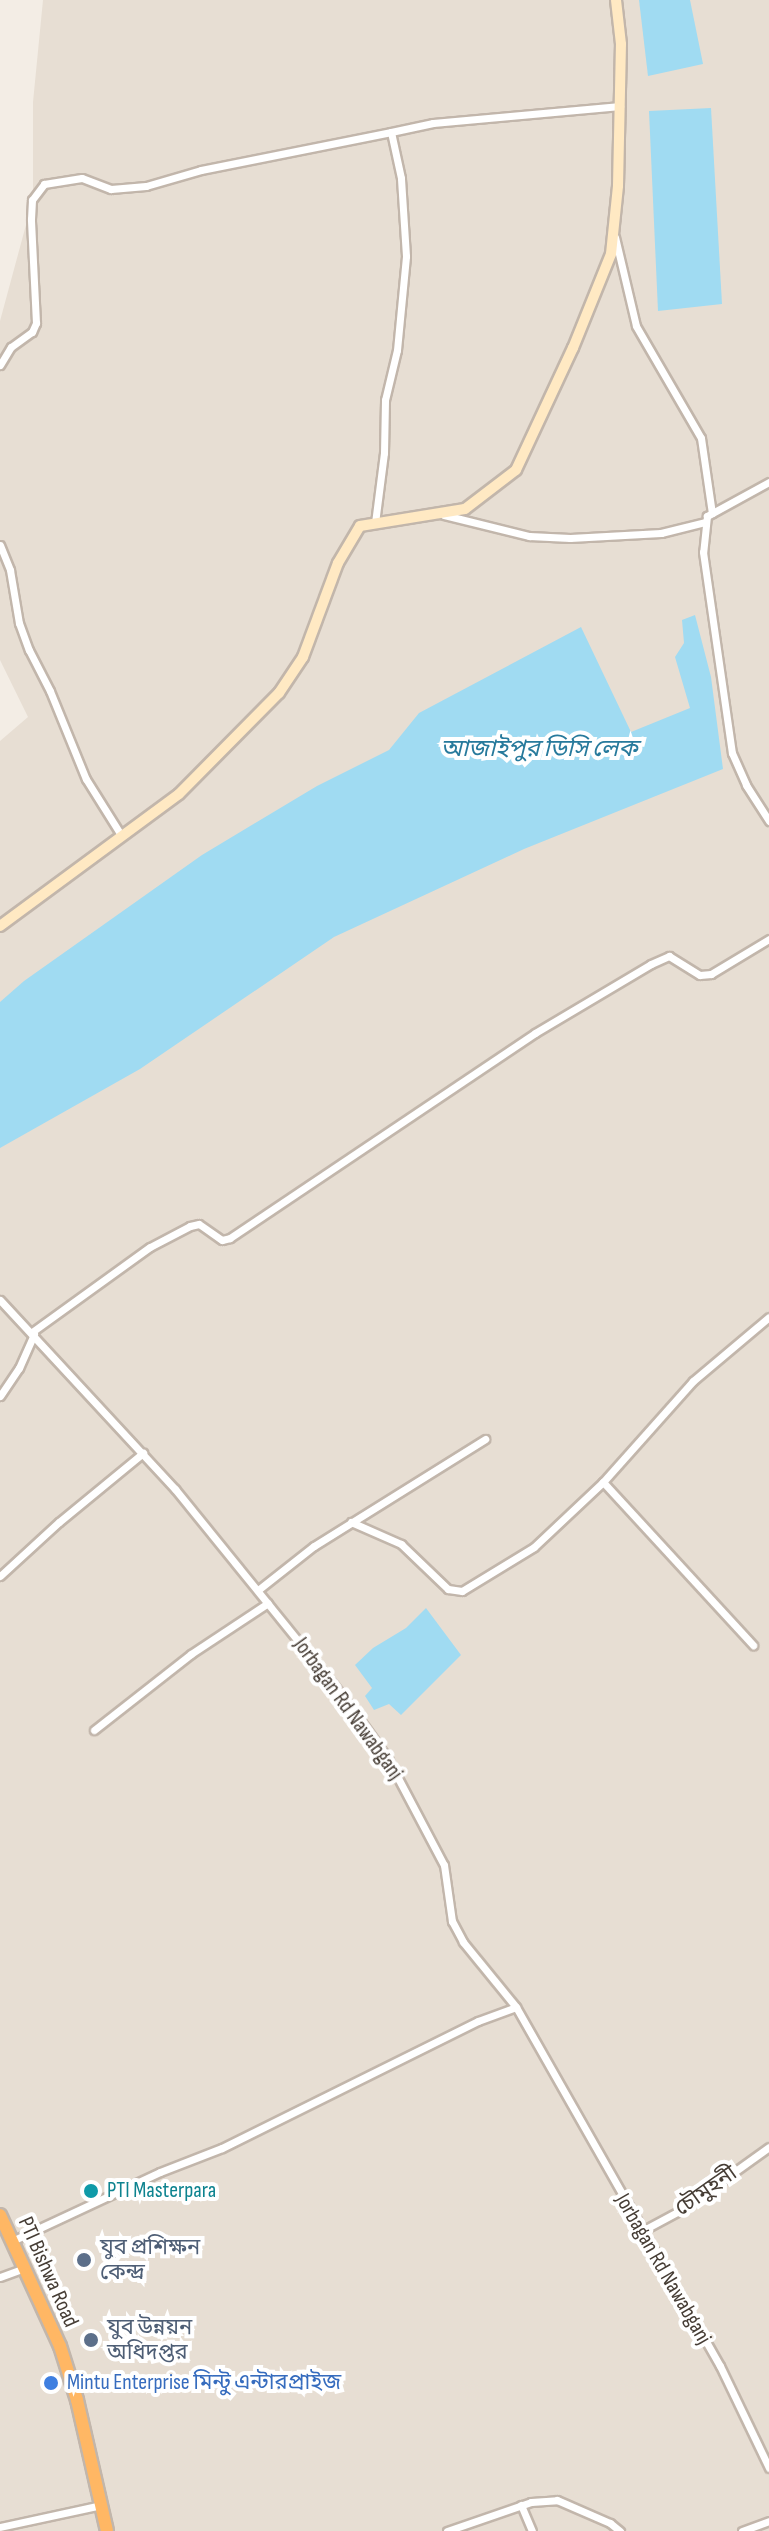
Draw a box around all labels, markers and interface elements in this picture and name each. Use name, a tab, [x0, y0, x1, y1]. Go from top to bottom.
water label: আজাইপুর ডিসি লেক	[440, 735, 638, 763]
street label: Jorbagan Rd Nawabganj	[288, 1633, 408, 1785]
street label: চৌমুহনী	[670, 2160, 742, 2222]
place label: PTI Masterpara	[107, 2178, 216, 2204]
marker: PTI Masterpara	[82, 2182, 100, 2200]
street label: Jorbagan Rd Nawabganj	[609, 2189, 717, 2349]
street label: PTI Bishwa Road	[12, 2213, 84, 2331]
place label: যুব প্রশিক্ষন কেন্দ্র	[100, 2234, 200, 2286]
marker: যুব প্রশিক্ষন কেন্দ্র	[75, 2251, 93, 2269]
place label: যুব উন্নয়ন অধিদপ্তর	[107, 2314, 192, 2366]
marker: যুব উন্নয়ন অধিদপ্তর	[82, 2331, 100, 2349]
place label: Mintu Enterprise মিন্টু এন্টারপ্রাইজ	[67, 2370, 341, 2396]
marker: Mintu Enterprise মিন্টু এন্টারপ্রাইজ	[42, 2374, 60, 2392]

